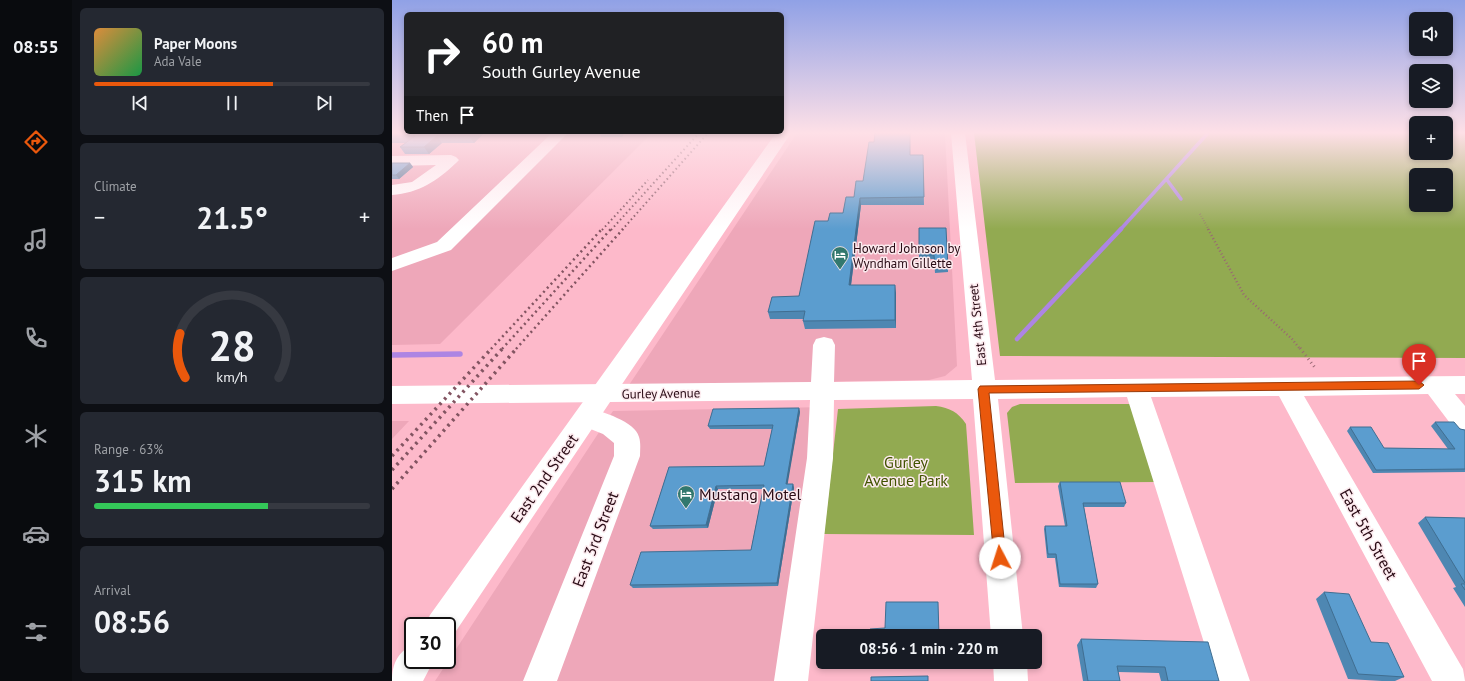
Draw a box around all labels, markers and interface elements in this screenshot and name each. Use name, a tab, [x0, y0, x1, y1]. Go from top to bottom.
map controls	[1409, 12, 1453, 212]
button: sound	[1409, 12, 1453, 56]
text: 60 m	[482, 24, 543, 61]
icon: right	[416, 28, 468, 80]
text: Paper Moons	[154, 34, 237, 53]
text: 08:55	[13, 35, 59, 58]
text: Ada Vale	[154, 53, 202, 70]
text: South Gurley Avenue	[482, 60, 641, 83]
button: layers	[1409, 64, 1453, 108]
icon: previous	[129, 92, 151, 114]
icon: pause	[221, 92, 243, 114]
icon: next	[313, 92, 335, 114]
icon: arrive	[456, 104, 478, 126]
text: Then	[416, 106, 448, 125]
button: +	[1409, 116, 1453, 160]
icon: directions	[22, 128, 50, 156]
button: −	[1409, 168, 1453, 212]
text: Climate	[94, 178, 137, 195]
text: 21.5°	[196, 198, 268, 237]
text: −	[94, 203, 105, 231]
text: +	[359, 203, 370, 231]
icon: music	[22, 226, 50, 254]
place label: Howard Johnson by Wyndham Gillette	[853, 240, 960, 272]
hotel icon: Howard Johnson by Wyndham Gillette	[830, 245, 850, 270]
street label: East 4th Street	[965, 283, 990, 367]
text: 28	[208, 319, 256, 372]
icon: phone	[22, 324, 50, 352]
pin	[1402, 344, 1436, 385]
icon: arrive	[1408, 350, 1430, 372]
text: km/h	[216, 367, 248, 386]
street label: Gurley Avenue	[621, 384, 701, 403]
icon: climate	[22, 422, 50, 450]
street label: East 2nd Street	[506, 429, 582, 526]
text: Range · 63%	[94, 441, 163, 458]
park label: Gurley Avenue Park	[864, 452, 948, 490]
text: 315 km	[94, 461, 192, 500]
hotel icon: Mustang Motel	[676, 484, 696, 509]
place label: Mustang Motel	[699, 484, 802, 504]
street label: East 5th Street	[1336, 485, 1403, 584]
street label: East 3rd Street	[568, 488, 623, 590]
icon: car	[22, 520, 50, 548]
position arrow	[979, 537, 1021, 579]
text: Arrival	[94, 582, 130, 599]
text: 08:56	[94, 602, 170, 641]
speed limit sign: 30	[404, 617, 456, 669]
icon: filters	[22, 618, 50, 646]
text: 08:56 · 1 min · 220 m	[860, 639, 998, 658]

